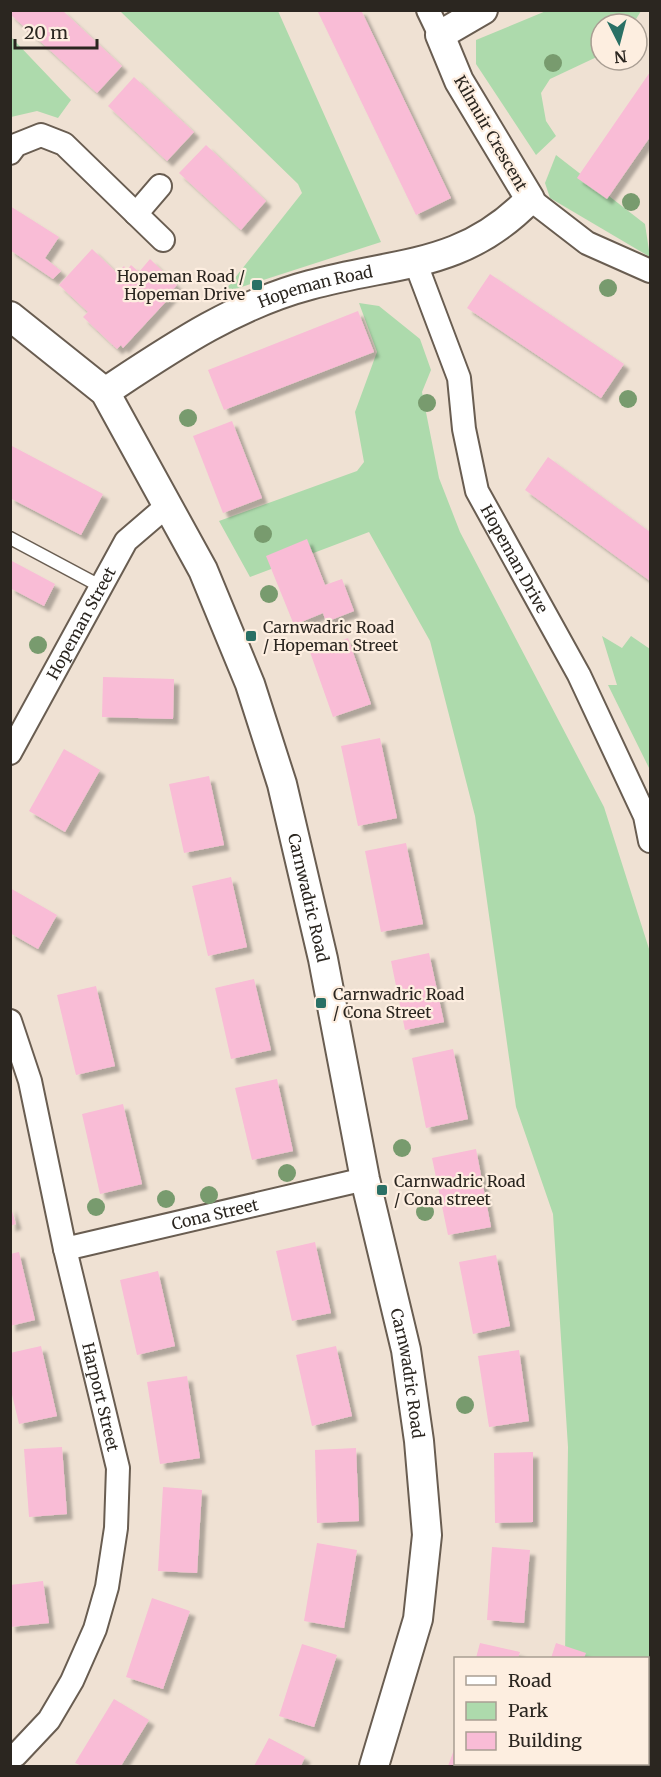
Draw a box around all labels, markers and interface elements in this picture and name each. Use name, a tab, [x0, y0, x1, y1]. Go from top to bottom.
scale bar	[15, 12, 98, 50]
north arrow	[589, 12, 649, 72]
text: 20 m	[24, 21, 68, 44]
text: N	[613, 46, 628, 68]
street label: Kilmuir Crescent	[450, 72, 532, 195]
street label: Hopeman Road	[255, 261, 375, 312]
place label: Hopeman Road / Hopeman Drive	[117, 266, 245, 304]
marker: Hopeman Road / Hopeman Drive	[250, 278, 264, 292]
street label: Hopeman Drive	[477, 501, 553, 617]
street label: Hopeman Street	[42, 563, 120, 683]
place label: Carnwadric Road / Hopeman Street	[263, 617, 399, 655]
marker: Carnwadric Road / Hopeman Street	[244, 629, 258, 643]
street label: Carnwadric Road	[284, 831, 333, 964]
place label: Carnwadric Road / Cona Street	[333, 984, 465, 1022]
marker: Carnwadric Road / Cona Street	[314, 996, 328, 1010]
place label: Carnwadric Road / Cona street	[394, 1171, 526, 1209]
marker: Carnwadric Road / Cona street	[375, 1183, 389, 1197]
street label: Cona Street	[170, 1194, 261, 1234]
street label: Carnwadric Road	[386, 1306, 429, 1440]
street label: Harport Street	[78, 1340, 124, 1454]
legend	[454, 1657, 649, 1765]
text: Road	[508, 1669, 552, 1692]
text: Park	[508, 1699, 549, 1722]
text: Building	[508, 1729, 582, 1752]

